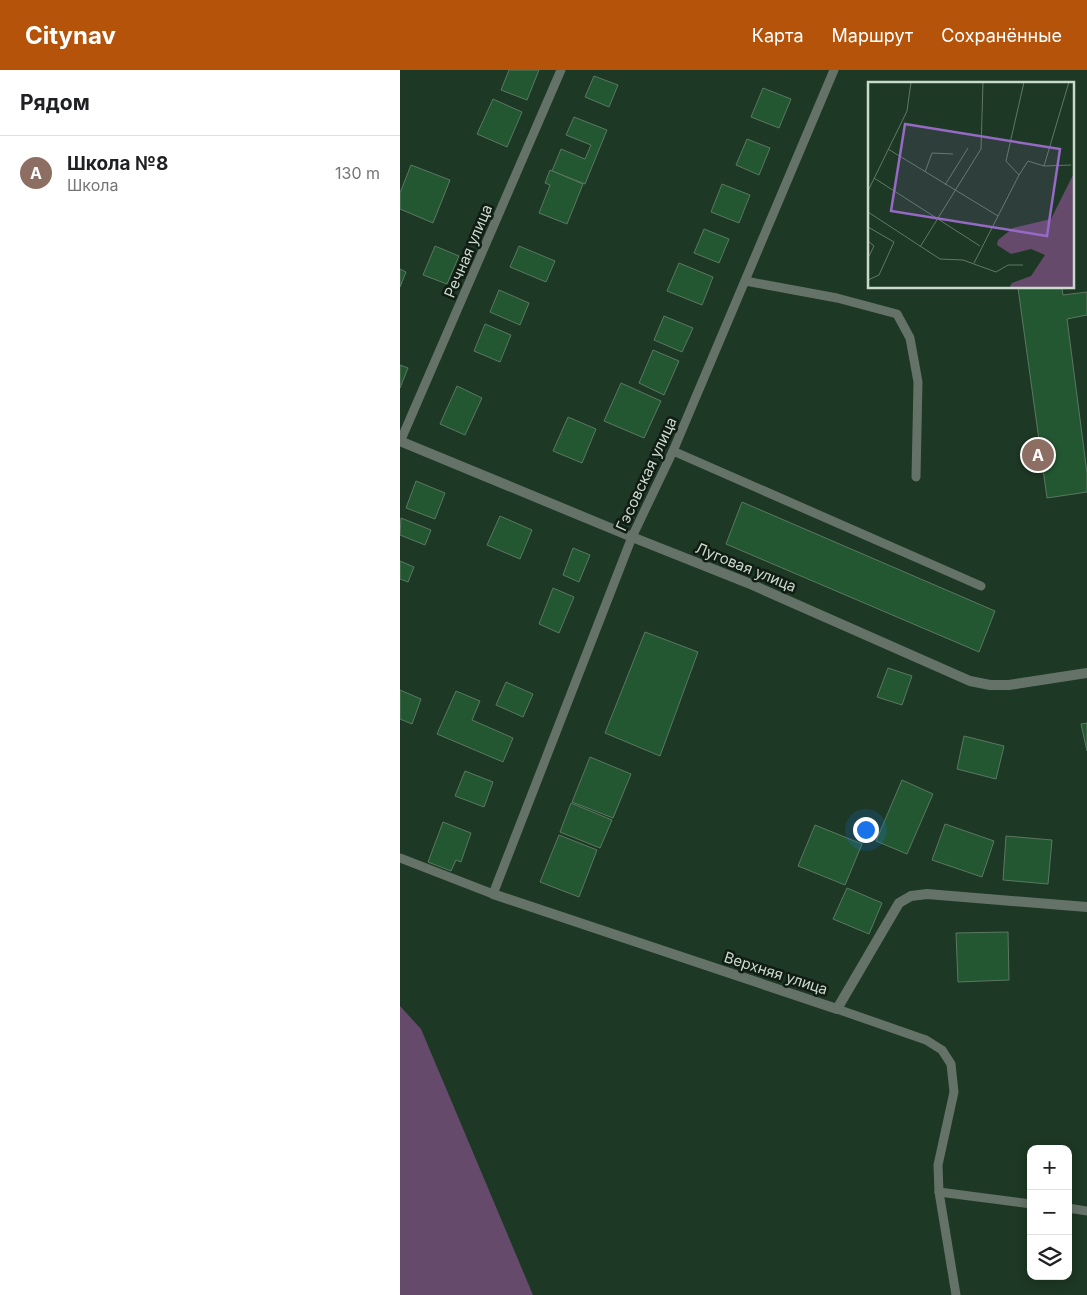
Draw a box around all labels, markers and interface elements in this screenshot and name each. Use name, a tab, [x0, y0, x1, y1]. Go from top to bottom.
text: Citynav	[25, 21, 116, 50]
text: Карта	[752, 25, 804, 46]
text: Маршрут	[832, 25, 913, 46]
text: Сохранённые	[941, 25, 1062, 46]
inset map	[868, 82, 1074, 289]
text: Рядом	[20, 90, 90, 115]
text: Школа №8	[67, 152, 168, 175]
text: A	[30, 163, 42, 183]
text: 130 m	[335, 163, 380, 183]
text: Школа	[67, 175, 118, 195]
street label: Речная улица	[440, 201, 496, 301]
street label: Гэсовская улица	[611, 414, 681, 534]
pin: A	[1022, 436, 1054, 474]
street label: Луговая улица	[693, 538, 799, 596]
your location	[853, 817, 879, 843]
street label: Верхняя улица	[722, 947, 830, 999]
map controls	[1027, 1145, 1072, 1280]
button: +	[1027, 1145, 1072, 1190]
button: −	[1027, 1190, 1072, 1235]
button: layers	[1027, 1235, 1072, 1280]

